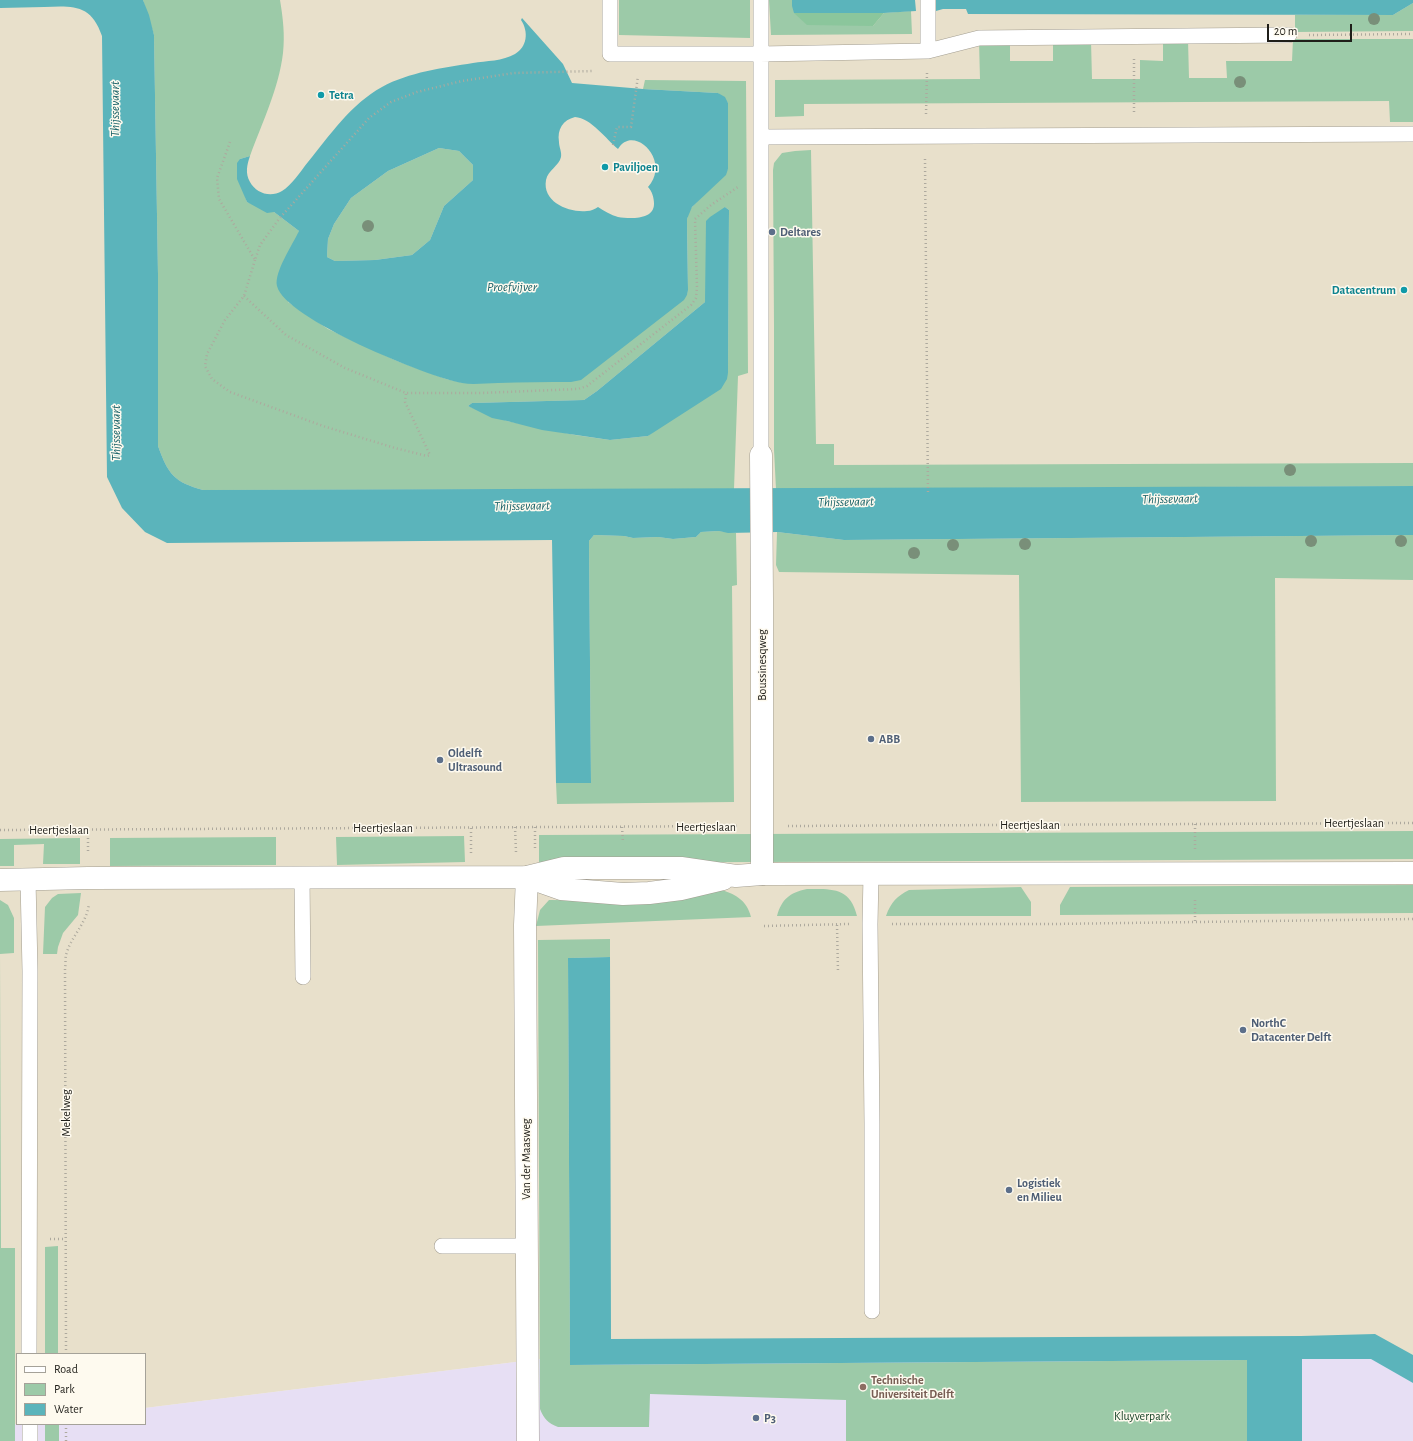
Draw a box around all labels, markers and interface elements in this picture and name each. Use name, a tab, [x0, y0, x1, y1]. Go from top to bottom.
scale bar	[1269, 16, 1354, 42]
text: 20 m	[1274, 25, 1297, 37]
water label: Thijssevaart	[107, 81, 123, 137]
place label: Tetra	[329, 88, 354, 102]
marker: Tetra	[316, 90, 326, 100]
place label: Paviljoen	[613, 160, 658, 174]
marker: Paviljoen	[600, 162, 610, 172]
place label: Deltares	[780, 225, 821, 239]
marker: Deltares	[767, 227, 777, 237]
water label: Proefvijver	[487, 279, 537, 295]
place label: Datacentrum	[1332, 283, 1396, 297]
marker: Datacentrum	[1399, 285, 1409, 295]
water label: Thijssevaart	[108, 405, 124, 461]
water label: Thijssevaart	[1142, 491, 1198, 507]
water label: Thijssevaart	[818, 494, 874, 510]
water label: Thijssevaart	[494, 498, 550, 514]
street label: Boussinesqweg	[755, 629, 769, 701]
place label: ABB	[879, 732, 900, 746]
marker: ABB	[866, 734, 876, 744]
place label: Oldelft Ultrasound	[448, 746, 502, 774]
marker: Oldelft Ultrasound	[435, 755, 445, 765]
street label: Heertjeslaan	[1324, 816, 1384, 830]
street label: Heertjeslaan	[1000, 818, 1060, 832]
street label: Heertjeslaan	[676, 820, 736, 834]
street label: Heertjeslaan	[353, 821, 413, 835]
street label: Heertjeslaan	[29, 823, 89, 837]
place label: NorthC Datacenter Delft	[1251, 1016, 1331, 1044]
marker: NorthC Datacenter Delft	[1238, 1025, 1248, 1035]
street label: Mekelweg	[59, 1089, 73, 1137]
street label: Van der Maasweg	[519, 1118, 533, 1200]
place label: Logistiek en Milieu	[1017, 1176, 1062, 1204]
marker: Logistiek en Milieu	[1004, 1185, 1014, 1195]
legend	[16, 1353, 146, 1425]
text: Road	[54, 1363, 78, 1375]
place label: Technische Universiteit Delft	[871, 1373, 954, 1401]
marker: Technische Universiteit Delft	[858, 1382, 868, 1392]
text: Park	[54, 1383, 75, 1395]
text: Water	[54, 1403, 83, 1415]
park label: Kluyverpark	[1114, 1409, 1170, 1423]
place label: P3	[764, 1411, 776, 1425]
marker: P3	[751, 1413, 761, 1423]

